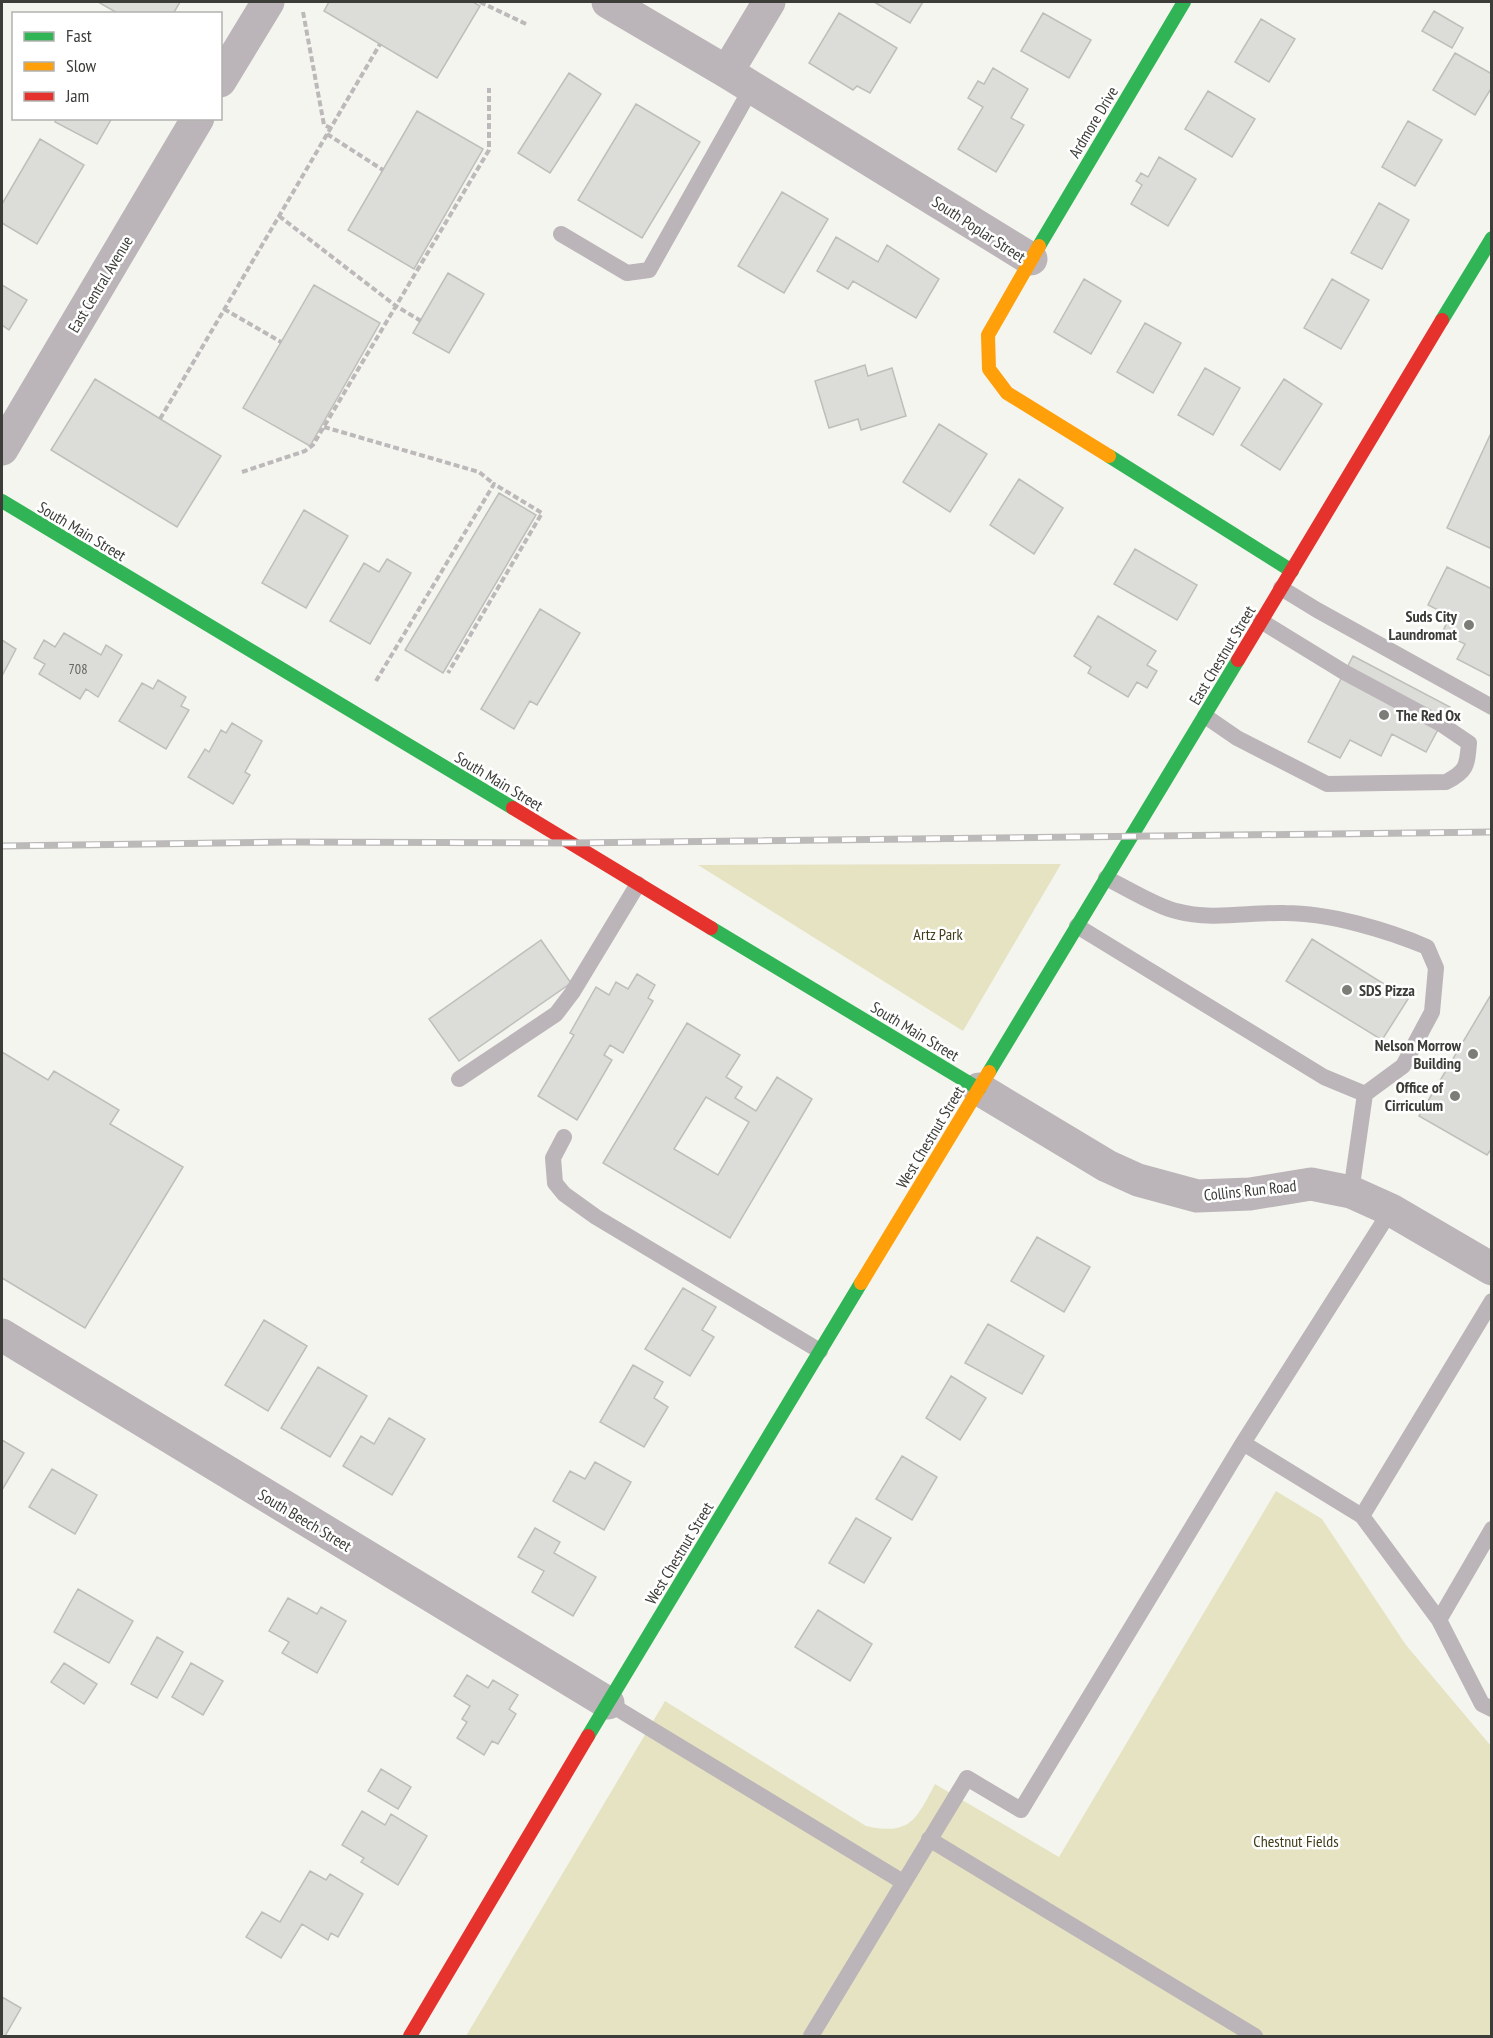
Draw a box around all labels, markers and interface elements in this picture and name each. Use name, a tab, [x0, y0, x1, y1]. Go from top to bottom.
legend	[12, 12, 222, 120]
text: Fast	[66, 24, 92, 47]
text: Slow	[66, 54, 97, 77]
street label: Ardmore Drive	[1064, 83, 1122, 161]
text: Jam	[65, 84, 89, 107]
street label: South Poplar Street	[929, 191, 1030, 267]
street label: East Central Avenue	[63, 232, 137, 336]
street label: South Main Street	[34, 497, 130, 565]
street label: East Chestnut Street	[1185, 601, 1260, 708]
place label: Suds City Laundromat	[1388, 606, 1458, 644]
marker: Suds City Laundromat	[1462, 618, 1476, 632]
house number: 708	[69, 660, 87, 678]
place label: The Red Ox	[1396, 705, 1461, 725]
marker: The Red Ox	[1377, 708, 1391, 722]
street label: South Main Street	[451, 747, 547, 815]
park label: Artz Park	[913, 924, 963, 944]
place label: SDS Pizza	[1359, 980, 1415, 1000]
marker: SDS Pizza	[1340, 983, 1354, 997]
street label: South Main Street	[867, 997, 963, 1065]
place label: Nelson Morrow Building	[1375, 1035, 1461, 1073]
marker: Nelson Morrow Building	[1466, 1047, 1480, 1061]
place label: Office of Cirriculum	[1385, 1077, 1444, 1115]
street label: West Chestnut Street	[892, 1082, 969, 1192]
marker: Office of Cirriculum	[1448, 1089, 1462, 1103]
street label: Collins Run Road	[1203, 1175, 1297, 1205]
street label: South Beech Street	[255, 1484, 356, 1556]
street label: West Chestnut Street	[641, 1498, 718, 1608]
park label: Chestnut Fields	[1253, 1831, 1339, 1851]

